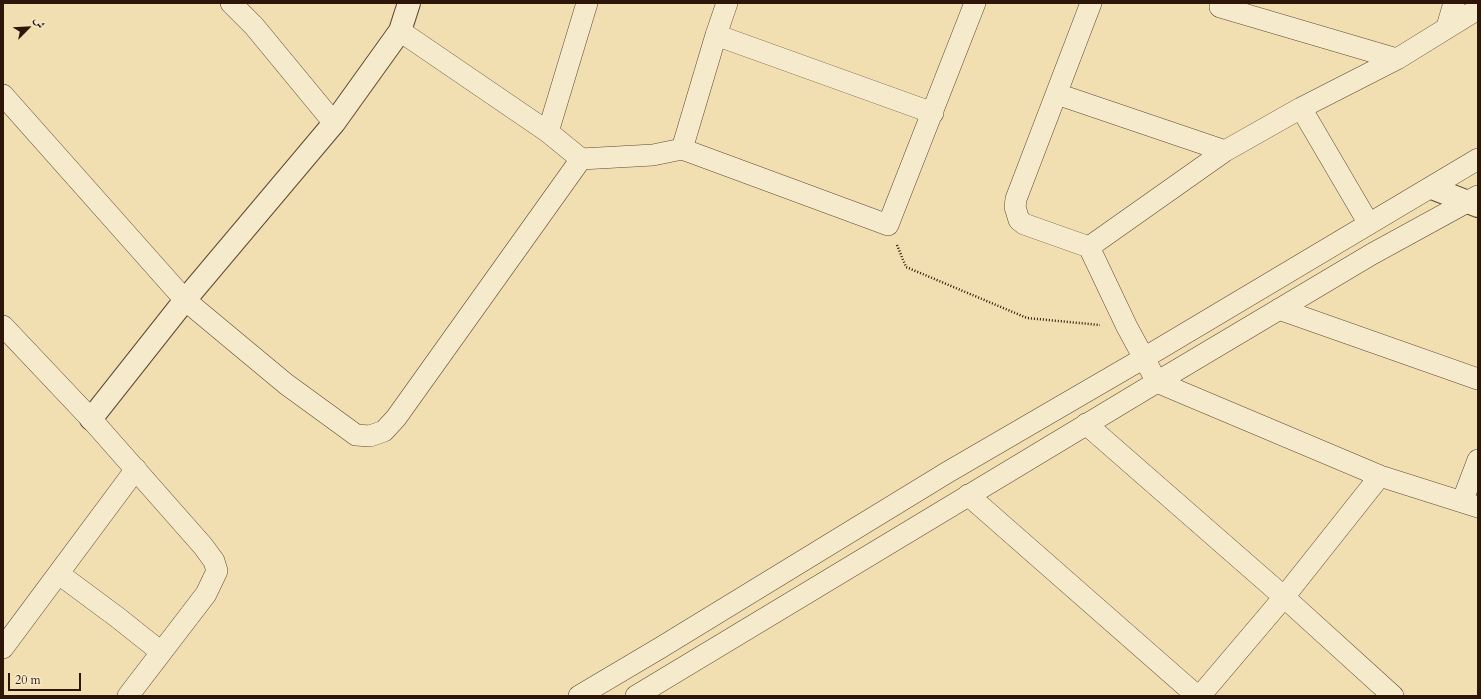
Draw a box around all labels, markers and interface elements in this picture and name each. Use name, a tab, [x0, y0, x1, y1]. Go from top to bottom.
north arrow	[8, 8, 48, 48]
text: ش	[30, 15, 48, 31]
scale bar	[10, 665, 83, 691]
text: 20 m	[15, 672, 41, 688]

